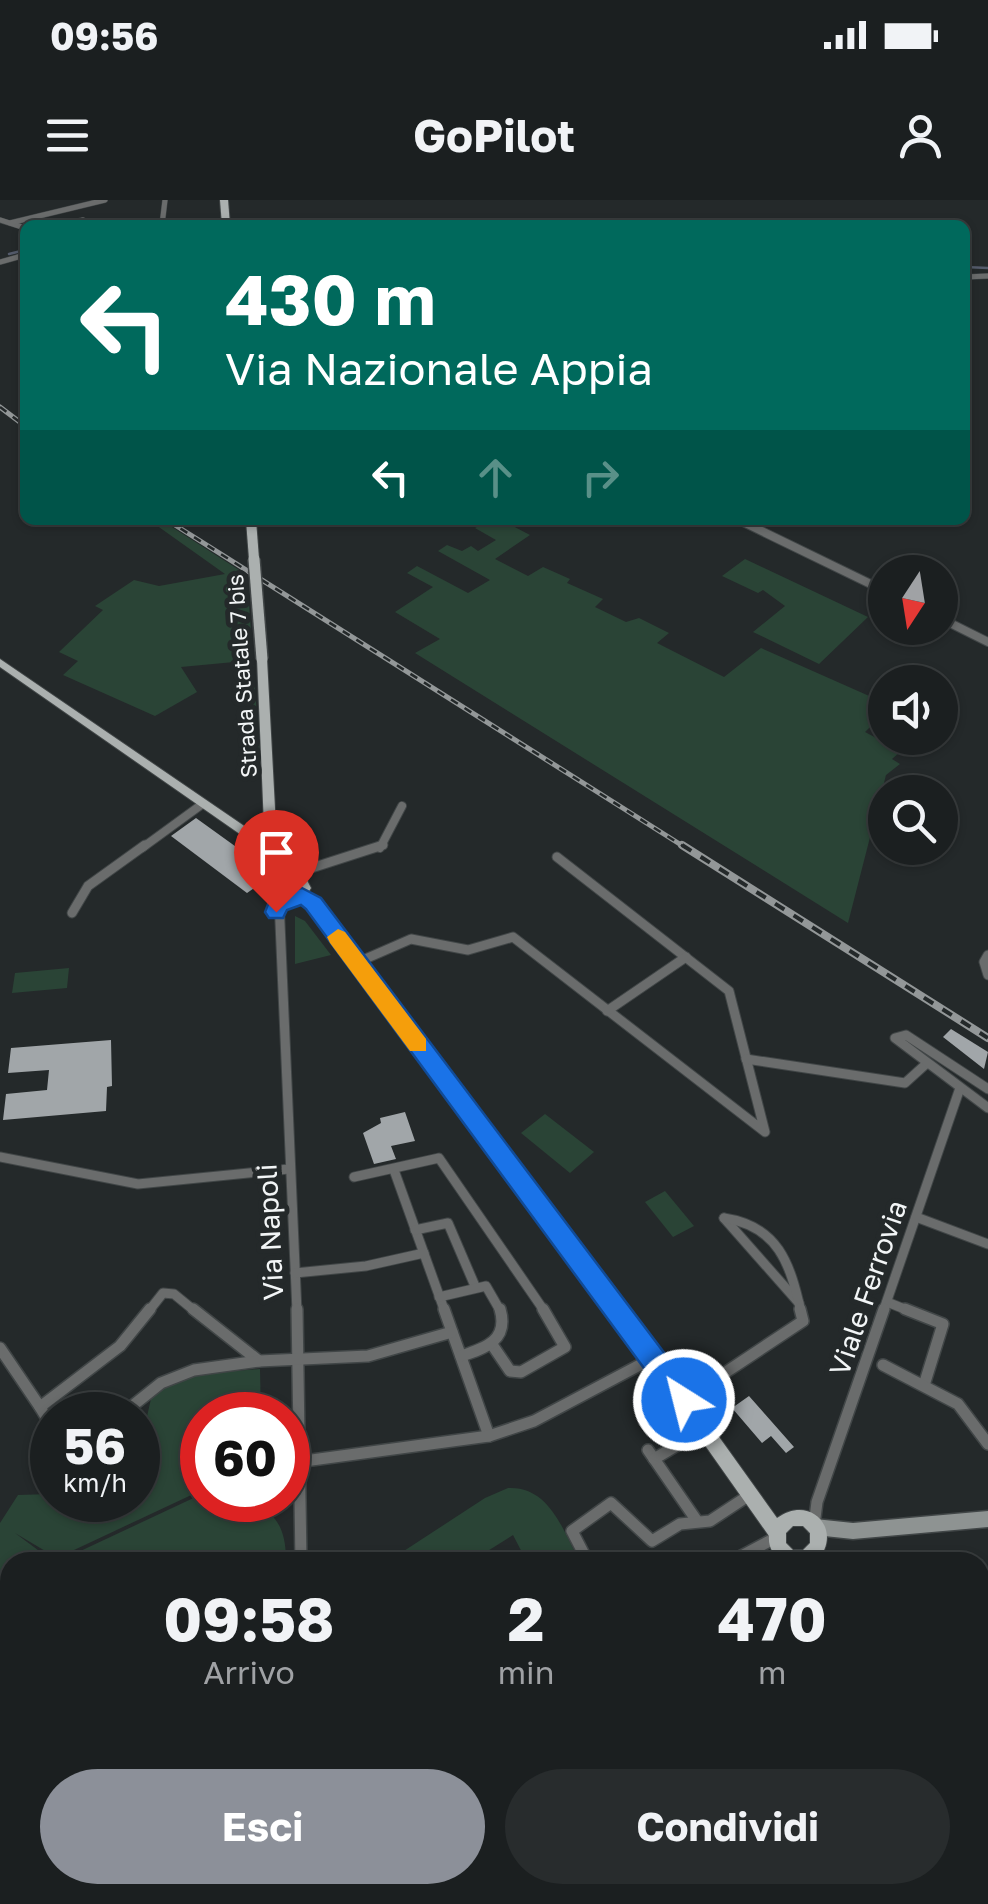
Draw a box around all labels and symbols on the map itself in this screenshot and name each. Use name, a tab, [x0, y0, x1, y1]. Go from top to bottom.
north arrow	[868, 555, 958, 645]
street label: Strada Statale 7 bis	[221, 573, 262, 779]
pin	[234, 810, 319, 913]
street label: Via Napoli	[249, 1163, 290, 1301]
street label: Viale Ferrovia	[822, 1196, 913, 1380]
position arrow	[632, 1348, 736, 1452]
speed limit sign: 60	[180, 1392, 310, 1522]

